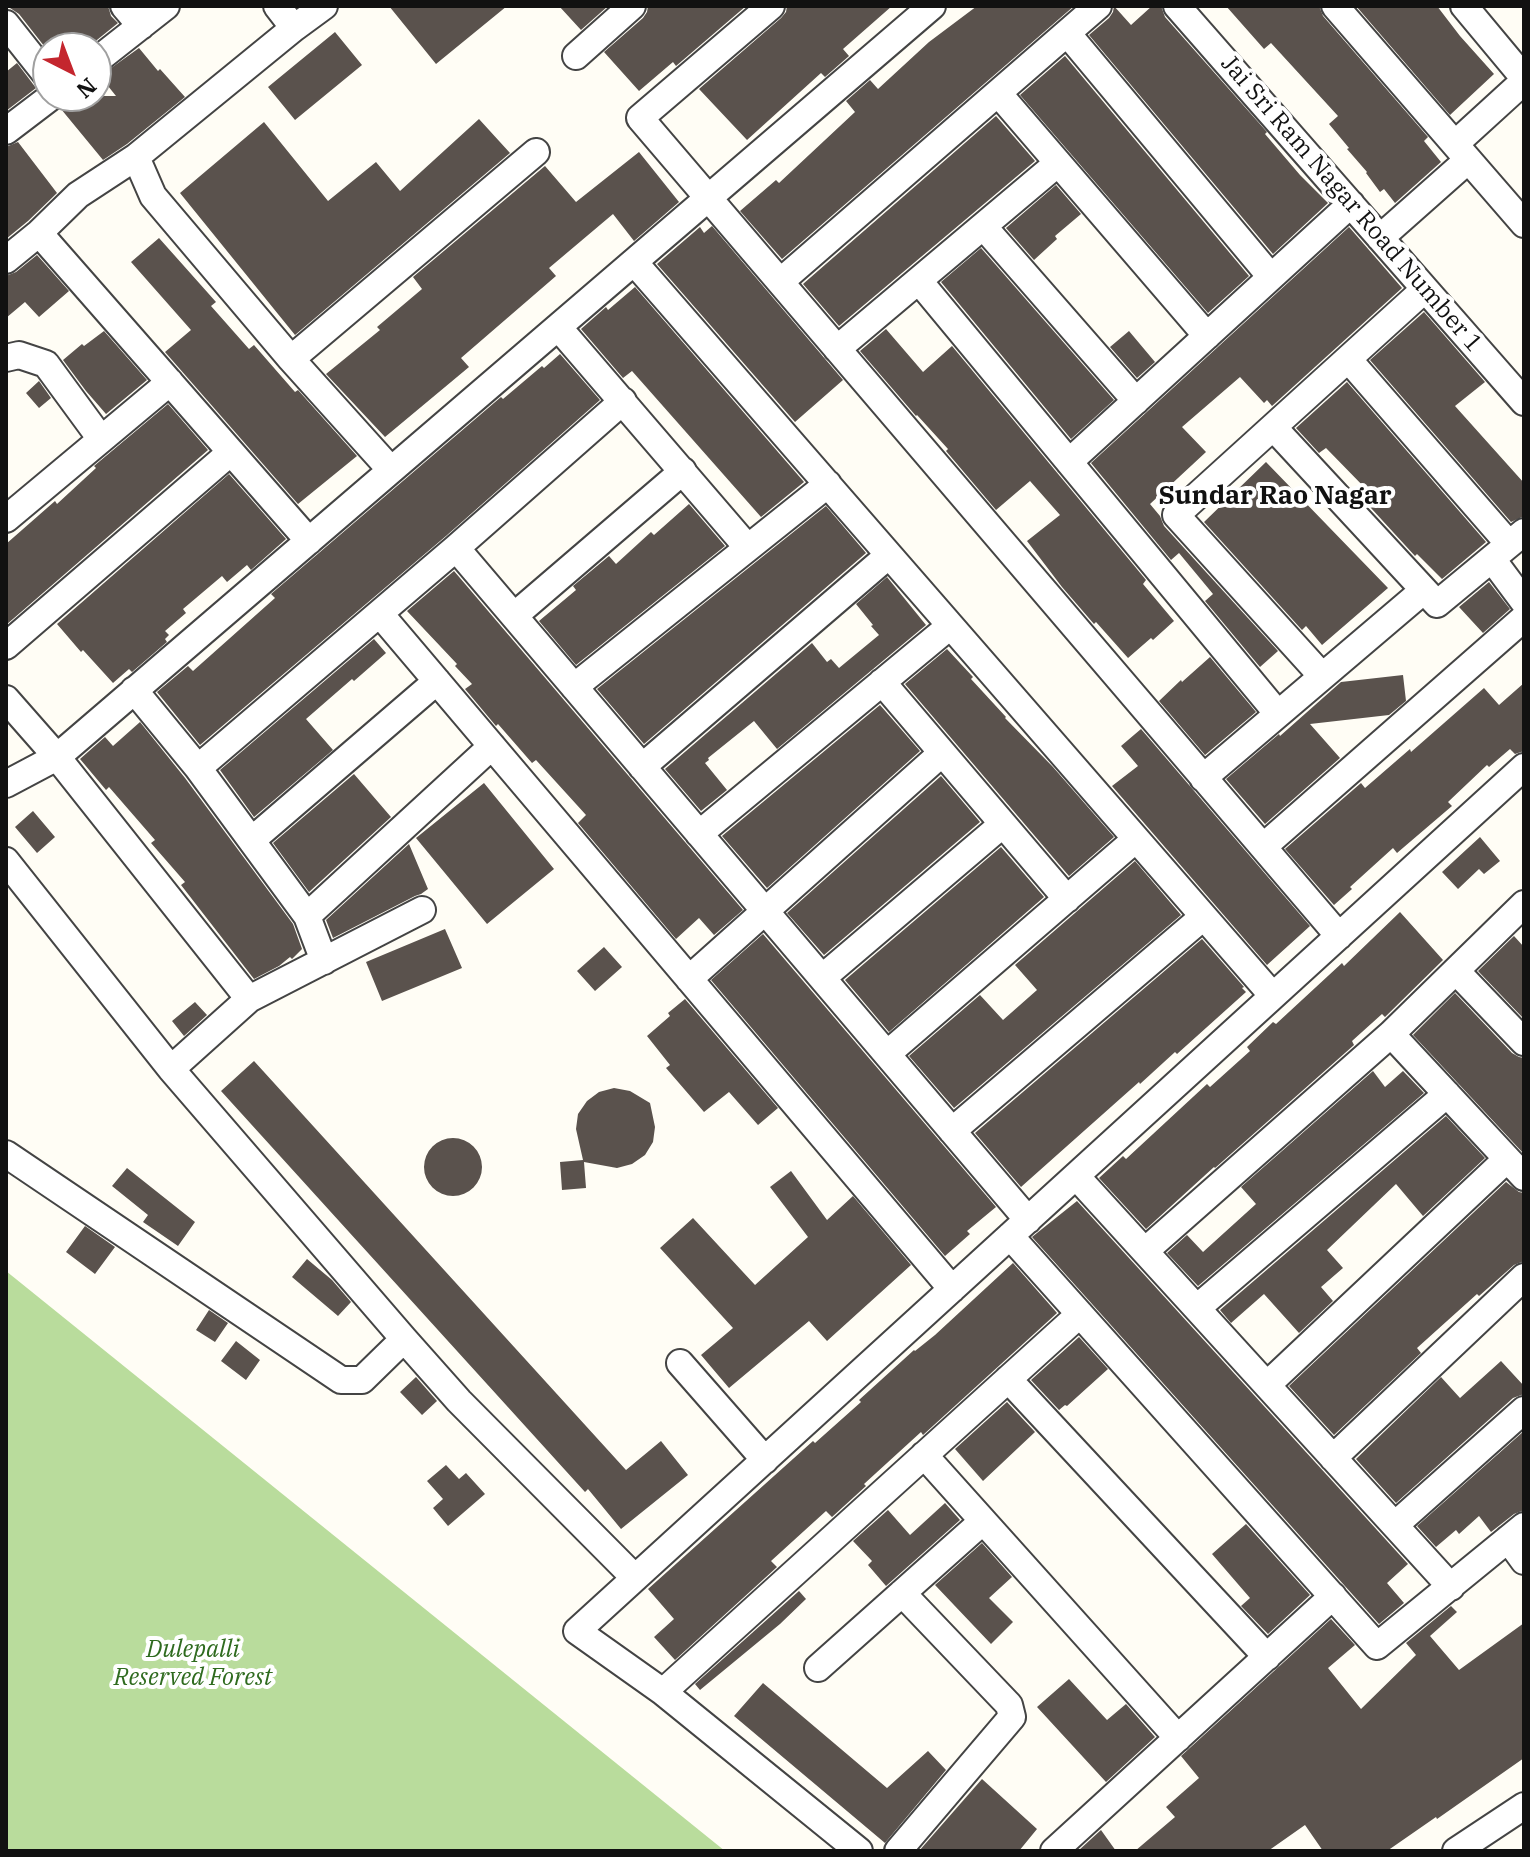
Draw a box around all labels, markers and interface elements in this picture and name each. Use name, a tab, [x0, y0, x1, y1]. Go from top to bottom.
north arrow	[32, 32, 112, 112]
street label: Jai Sri Ram Nagar Road Number 1	[1214, 50, 1488, 358]
text: N	[71, 72, 103, 105]
district label: Sundar Rao Nagar	[1158, 480, 1392, 512]
park label: Dulepalli Reserved Forest	[114, 1636, 272, 1692]

